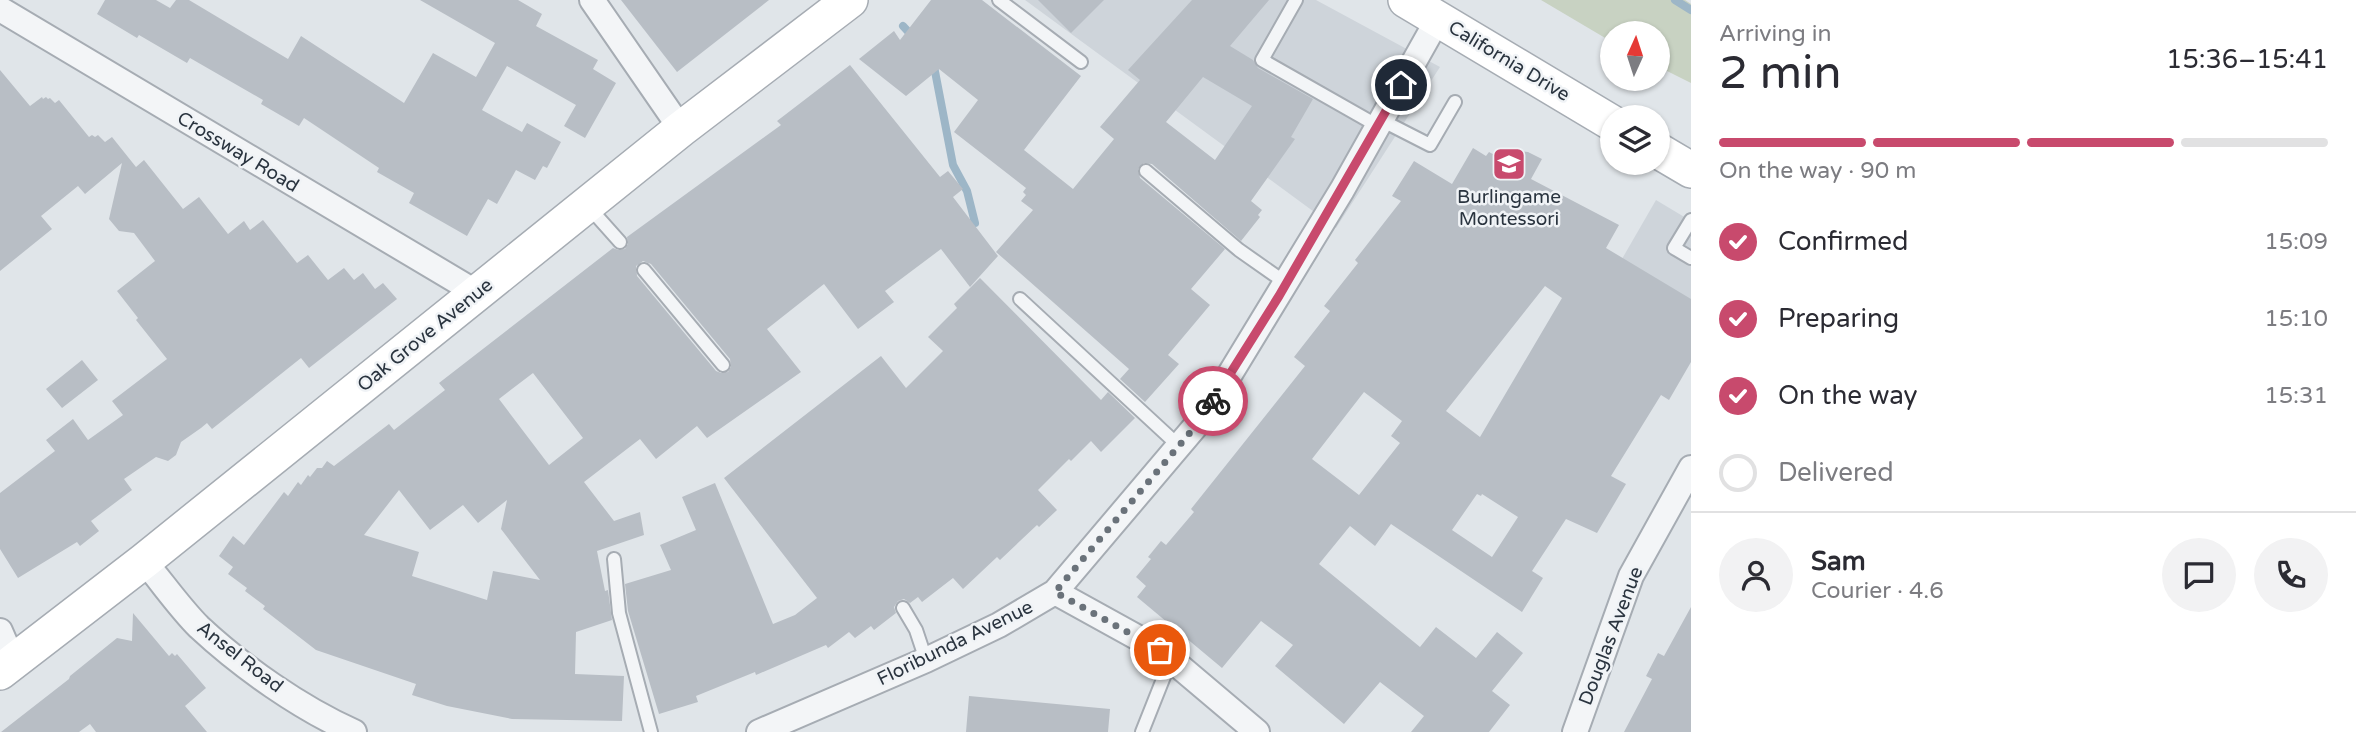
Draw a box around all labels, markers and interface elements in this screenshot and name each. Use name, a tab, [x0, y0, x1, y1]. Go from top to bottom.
street label: California Drive	[1444, 16, 1574, 106]
text: Arriving in	[1719, 20, 1832, 48]
north arrow	[1600, 21, 1670, 91]
map controls	[1600, 21, 1670, 175]
text: 15:36–15:41	[2166, 44, 2328, 75]
text: 2 min	[1719, 46, 1842, 101]
pin	[1371, 55, 1431, 115]
icon: home	[1382, 66, 1420, 104]
button: layers	[1600, 105, 1670, 175]
street label: Crossway Road	[173, 107, 303, 197]
school or university icon: Burlingame Montessori	[1490, 145, 1528, 183]
text: On the way · 90 m	[1719, 157, 1916, 185]
place label: Burlingame Montessori	[1457, 186, 1561, 230]
icon: check	[1719, 223, 1757, 261]
text: Confirmed	[1778, 226, 1908, 257]
text: 15:09	[2264, 228, 2328, 256]
street label: Oak Grove Avenue	[353, 274, 497, 396]
icon: check	[1719, 300, 1757, 338]
text: Preparing	[1778, 303, 1899, 334]
text: 15:10	[2264, 305, 2328, 333]
courier	[1178, 366, 1248, 436]
icon: check	[1719, 377, 1757, 415]
text: On the way	[1778, 380, 1918, 411]
icon: bike	[1194, 382, 1232, 420]
text: 15:31	[2264, 382, 2328, 410]
text: Delivered	[1778, 457, 1894, 488]
button: person	[1719, 538, 1793, 612]
button: chat	[2162, 538, 2236, 612]
button: phone	[2254, 538, 2328, 612]
text: Sam	[1811, 546, 1866, 577]
street label: Douglas Avenue	[1574, 564, 1648, 708]
text: Courier · 4.6	[1811, 577, 1944, 605]
street label: Floribunda Avenue	[874, 596, 1036, 690]
street label: Ansel Road	[193, 617, 287, 697]
pin	[1130, 620, 1190, 680]
icon: bag	[1141, 631, 1179, 669]

